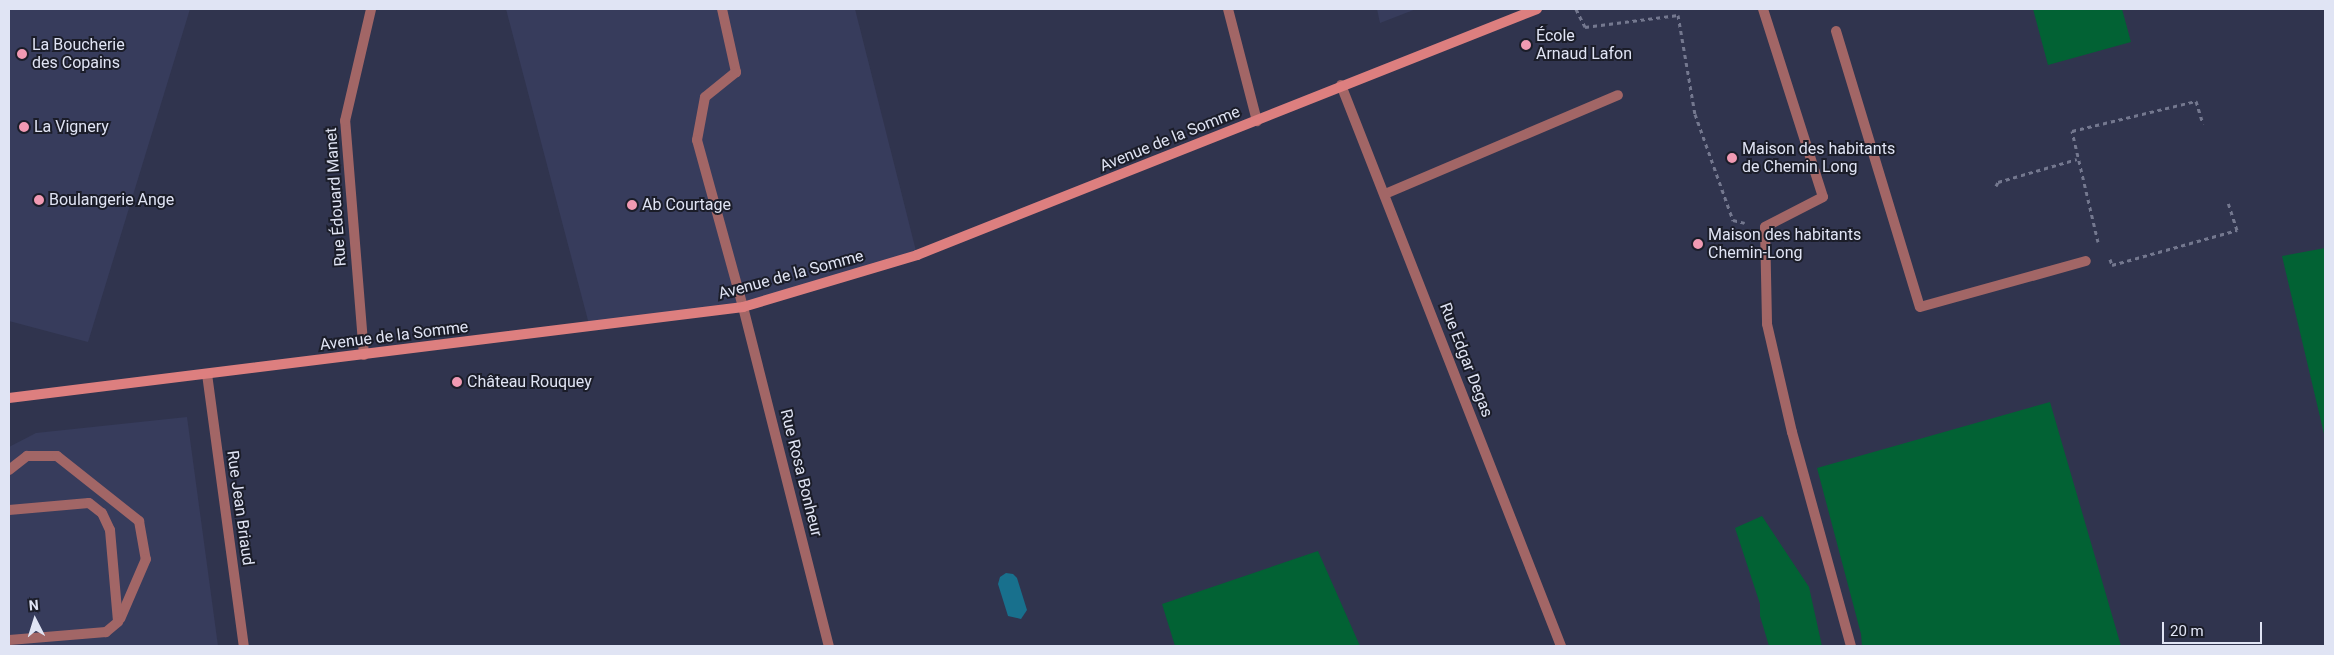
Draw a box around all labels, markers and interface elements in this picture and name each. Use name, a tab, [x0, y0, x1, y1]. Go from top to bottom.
place label: École Arnaud Lafon	[1536, 26, 1632, 64]
place label: La Boucherie des Copains	[32, 35, 125, 73]
marker: École Arnaud Lafon	[1520, 39, 1532, 51]
marker: La Boucherie des Copains	[16, 48, 28, 60]
street label: Avenue de la Somme	[1097, 102, 1243, 176]
place label: La Vignery	[34, 117, 109, 137]
marker: La Vignery	[18, 121, 30, 133]
street label: Rue Édouard Manet	[322, 127, 350, 267]
place label: Maison des habitants de Chemin Long	[1742, 139, 1895, 177]
marker: Maison des habitants de Chemin Long	[1726, 152, 1738, 164]
place label: Boulangerie Ange	[49, 190, 174, 210]
marker: Boulangerie Ange	[33, 194, 45, 206]
place label: Ab Courtage	[642, 195, 731, 215]
marker: Ab Courtage	[626, 199, 638, 211]
place label: Maison des habitants Chemin-Long	[1708, 225, 1861, 263]
marker: Maison des habitants Chemin-Long	[1692, 238, 1704, 250]
street label: Avenue de la Somme	[716, 246, 866, 304]
street label: Rue Edgar Degas	[1435, 300, 1497, 420]
street label: Avenue de la Somme	[319, 317, 469, 355]
place label: Château Rouquey	[467, 372, 592, 392]
marker: Château Rouquey	[451, 376, 463, 388]
street label: Rue Rosa Bonheur	[776, 407, 826, 539]
street label: Rue Jean Briaud	[222, 449, 258, 567]
north arrow	[10, 595, 60, 645]
text: N	[28, 597, 39, 613]
scale bar	[2164, 612, 2264, 644]
text: 20 m	[2170, 622, 2204, 640]

